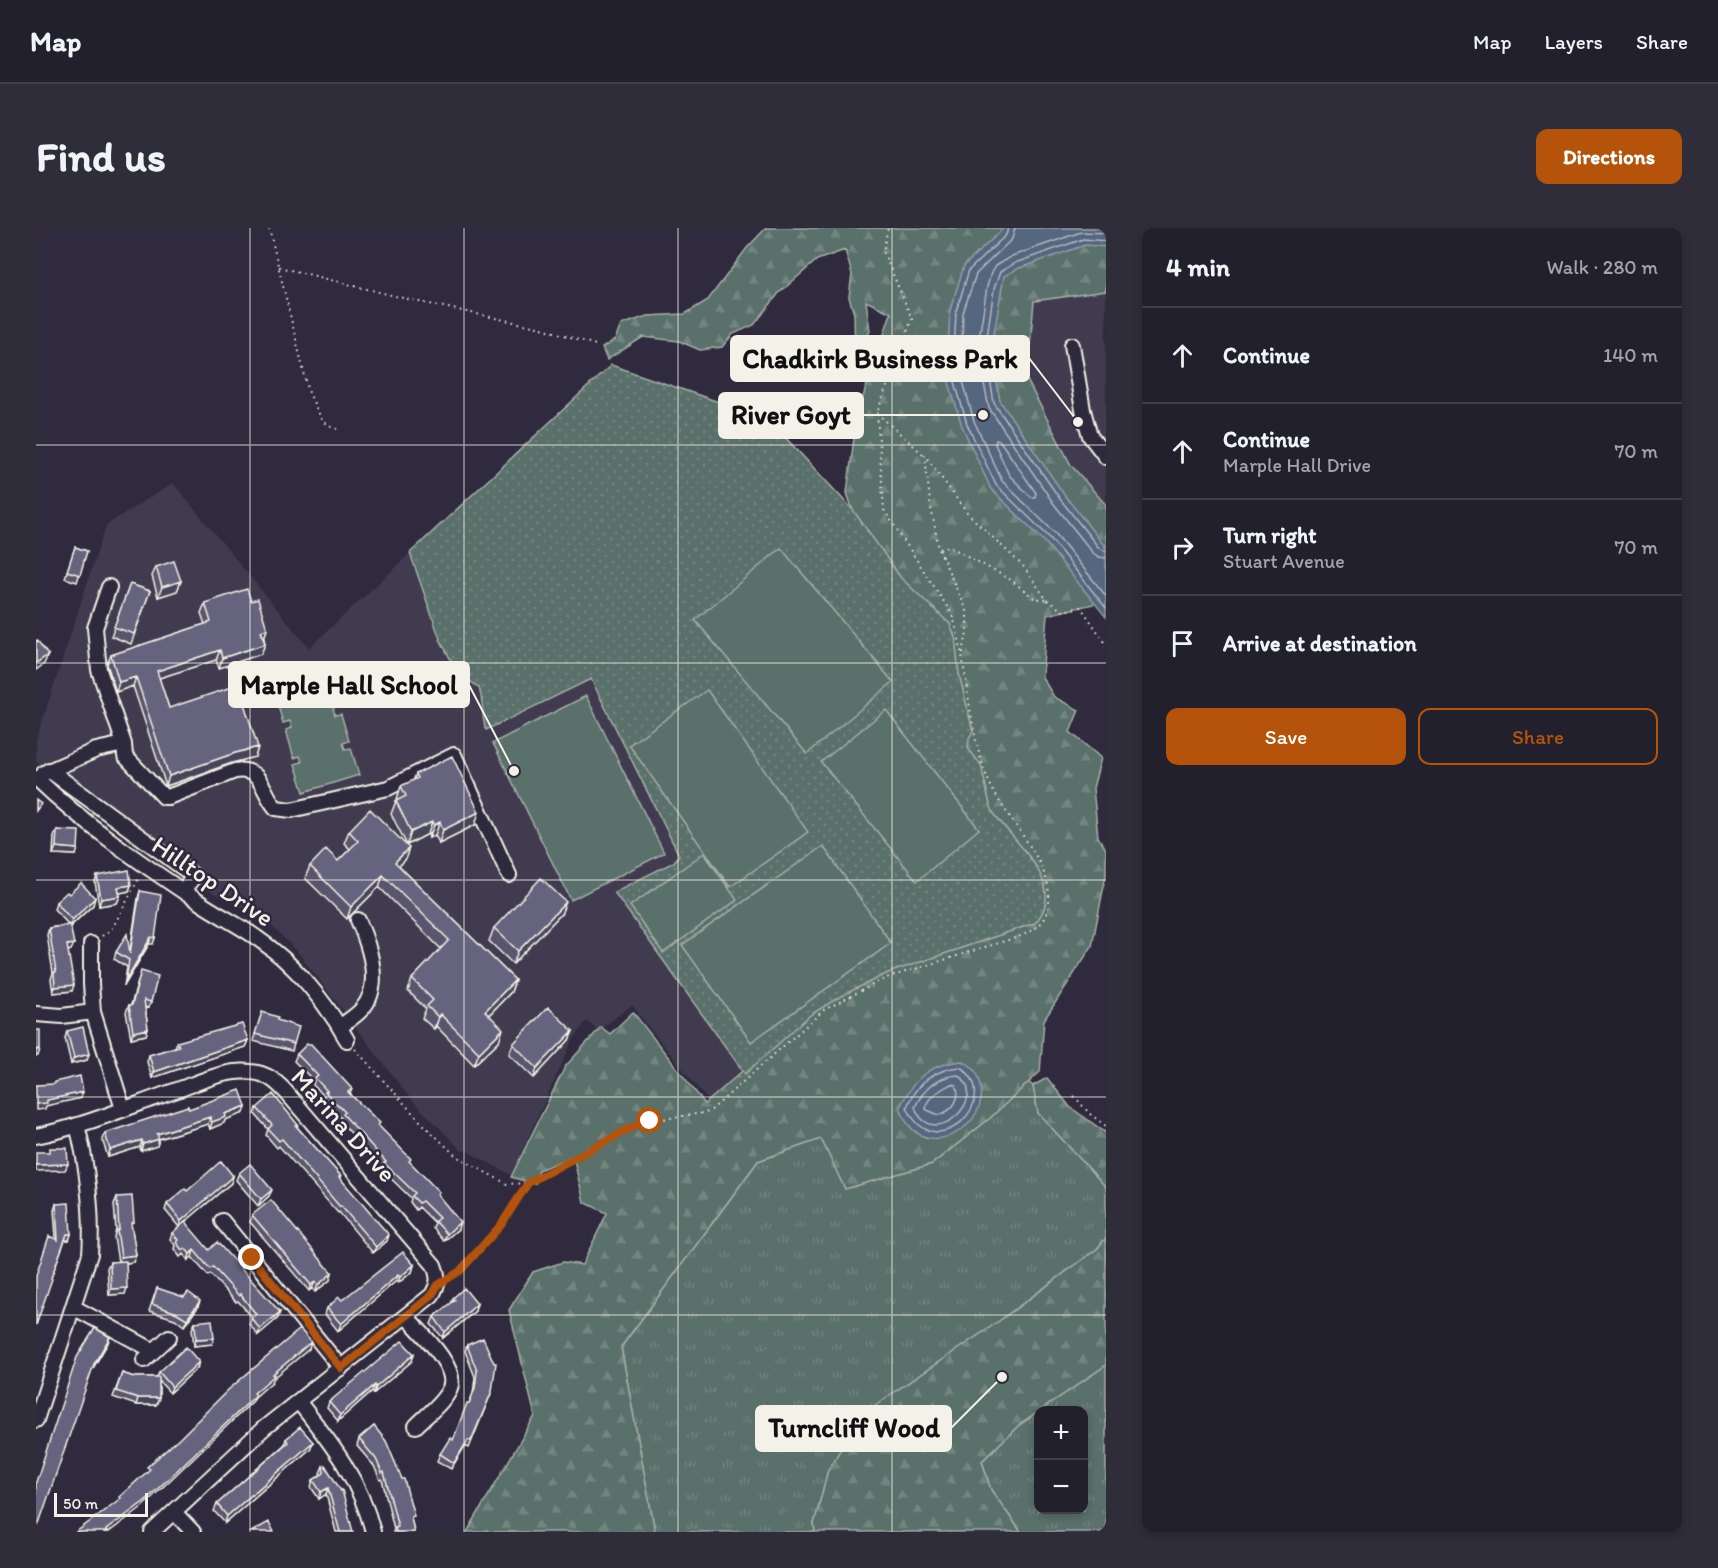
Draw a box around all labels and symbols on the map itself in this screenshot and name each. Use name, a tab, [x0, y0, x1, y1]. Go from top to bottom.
callout: Chadkirk Business Park	[731, 336, 1029, 381]
text: Chadkirk Business Park	[742, 342, 1018, 375]
callout: River Goyt	[719, 393, 863, 438]
text: River Goyt	[731, 398, 851, 431]
callout: Marple Hall School	[229, 662, 469, 707]
text: Marple Hall School	[240, 668, 458, 701]
street label: Hilltop Drive	[146, 829, 280, 933]
street label: Marina Drive	[284, 1061, 404, 1189]
route start	[636, 1107, 662, 1133]
route end	[238, 1244, 264, 1270]
callout: Turncliff Wood	[756, 1406, 951, 1451]
text: Turncliff Wood	[767, 1411, 941, 1444]
scale bar	[54, 1490, 148, 1518]

